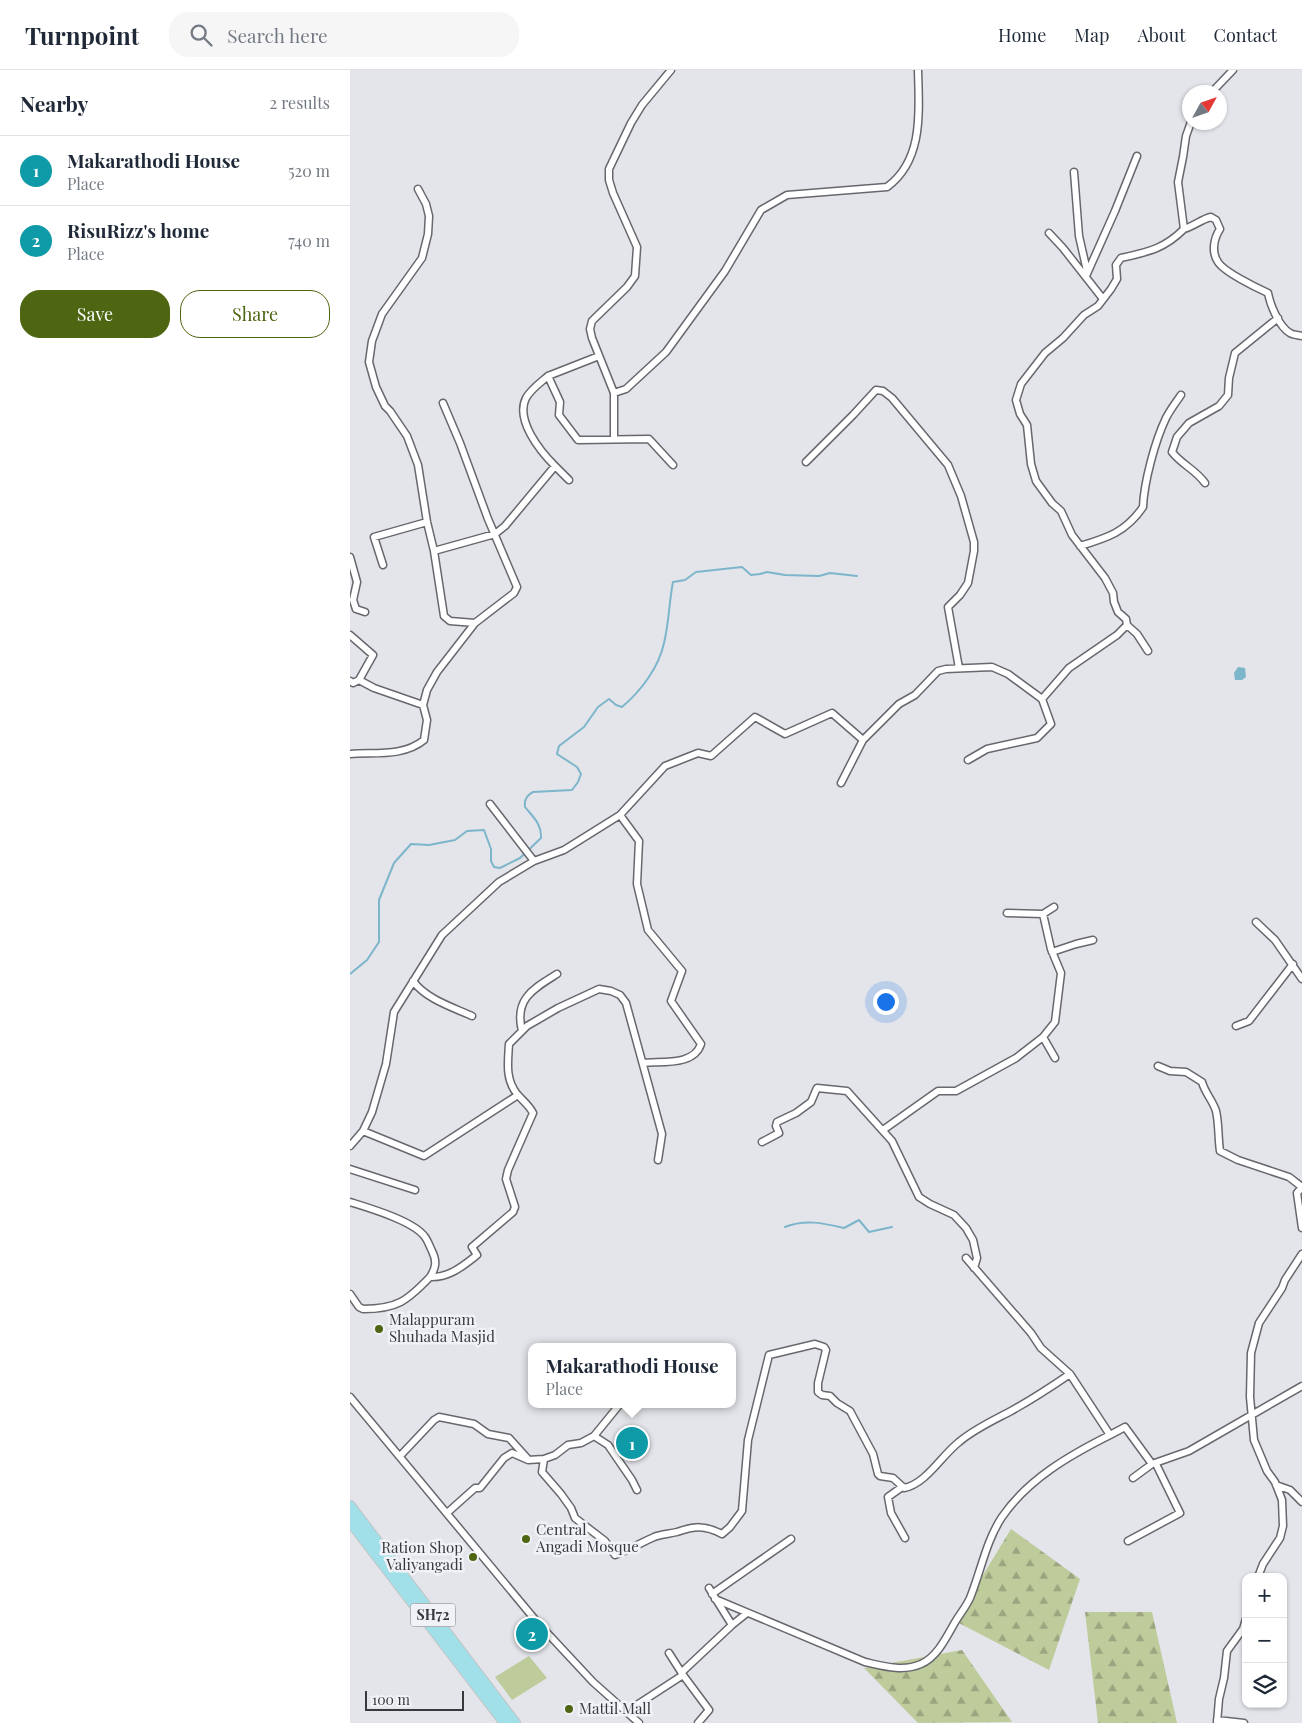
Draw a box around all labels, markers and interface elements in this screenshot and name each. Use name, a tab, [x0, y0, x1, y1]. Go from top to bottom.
search box	[169, 12, 519, 57]
text: Turnpoint	[25, 19, 139, 51]
icon: search	[187, 21, 215, 49]
text: Search here	[227, 22, 328, 48]
text: Home	[998, 23, 1046, 47]
text: Map	[1074, 23, 1109, 47]
text: About	[1137, 23, 1186, 47]
text: Contact	[1214, 23, 1277, 47]
north arrow	[1182, 85, 1227, 130]
text: Nearby	[20, 89, 89, 117]
text: 2 results	[270, 92, 330, 113]
text: Makarathodi House	[67, 147, 240, 173]
text: 1	[33, 160, 39, 181]
text: 520 m	[288, 160, 330, 181]
text: Place	[67, 173, 105, 194]
text: RisuRizz's home	[67, 217, 209, 243]
text: 2	[32, 230, 40, 251]
text: 740 m	[288, 230, 330, 251]
text: Place	[67, 243, 105, 264]
button: Save	[20, 290, 170, 338]
button: Share	[180, 290, 330, 338]
your location	[873, 989, 899, 1015]
place label: Malappuram Shuhada Masjid	[389, 1309, 495, 1346]
marker: Malappuram Shuhada Masjid	[373, 1323, 385, 1335]
popup	[528, 1343, 736, 1408]
text: Makarathodi House	[545, 1352, 719, 1378]
text: Place	[545, 1378, 583, 1399]
pin: 1	[616, 1424, 648, 1462]
place label: Central Angadi Mosque	[535, 1519, 639, 1556]
marker: Central Angadi Mosque	[520, 1533, 532, 1545]
place label: Ration Shop Valiyangadi	[381, 1537, 464, 1574]
marker: Ration Shop Valiyangadi	[467, 1551, 479, 1563]
map controls	[1242, 1573, 1287, 1708]
button: +	[1242, 1573, 1287, 1618]
road number: SH72	[411, 1604, 456, 1626]
pin: 2	[516, 1615, 548, 1653]
button: −	[1242, 1618, 1287, 1663]
button: layers	[1242, 1663, 1287, 1708]
scale bar	[365, 1688, 464, 1711]
text: 100 m	[372, 1690, 410, 1709]
place label: Mattil Mall	[579, 1698, 651, 1718]
marker: Mattil Mall	[563, 1703, 575, 1715]

